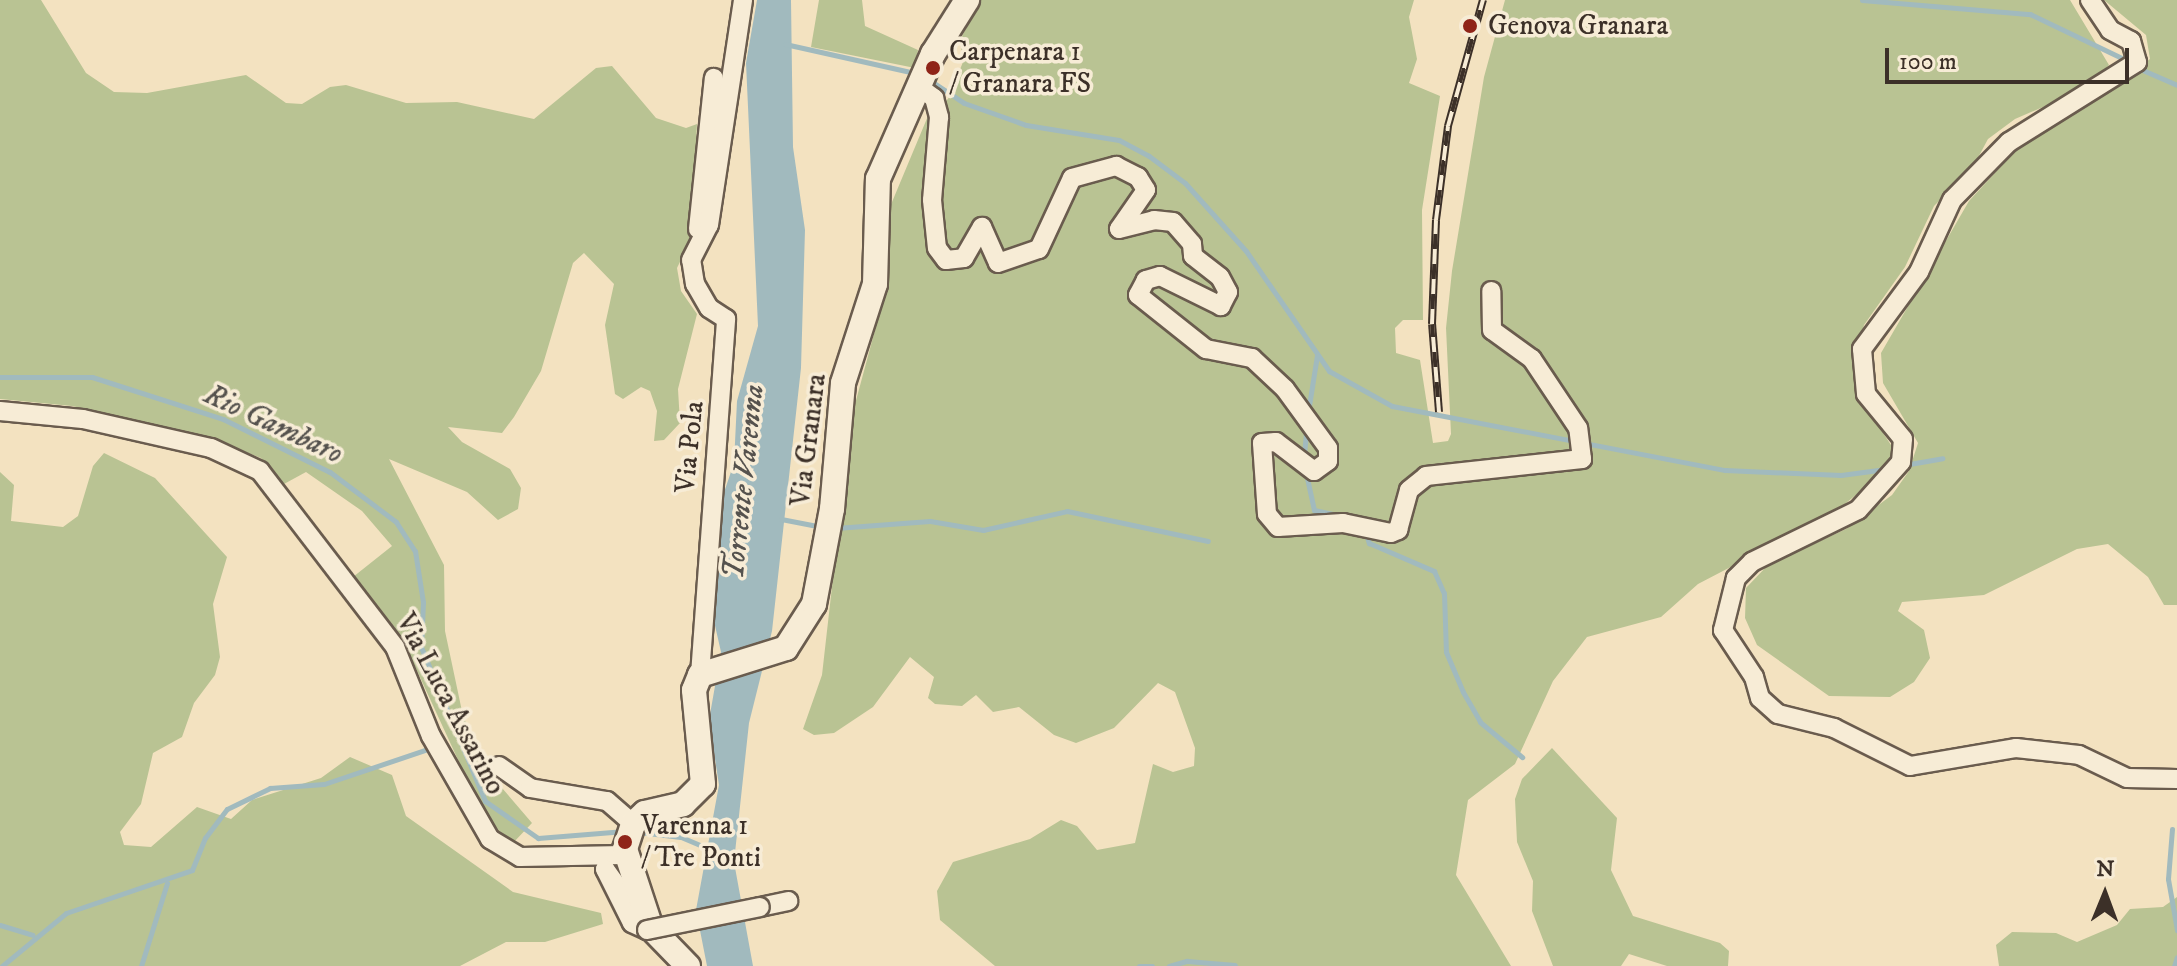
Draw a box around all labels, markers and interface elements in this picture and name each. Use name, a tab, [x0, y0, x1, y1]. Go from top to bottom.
place label: Genova Granara	[1488, 9, 1668, 43]
marker: Genova Granara	[1459, 15, 1481, 37]
scale bar	[1889, 32, 2133, 82]
place label: Carpenara 1 / Granara FS	[949, 35, 1091, 101]
text: 100 m	[1899, 47, 1957, 77]
marker: Carpenara 1 / Granara FS	[924, 59, 942, 77]
street label: Via Granara	[784, 372, 834, 508]
water label: Rio Gambaro	[198, 377, 348, 473]
water label: Torrente Varenna	[717, 383, 773, 581]
street label: Via Pola	[668, 399, 712, 495]
street label: Via Luca Assarino	[388, 608, 512, 800]
place label: Varenna 1 / Tre Ponti	[641, 809, 761, 875]
marker: Varenna 1 / Tre Ponti	[616, 833, 634, 851]
north arrow	[2065, 854, 2145, 934]
text: N	[2096, 856, 2115, 883]

